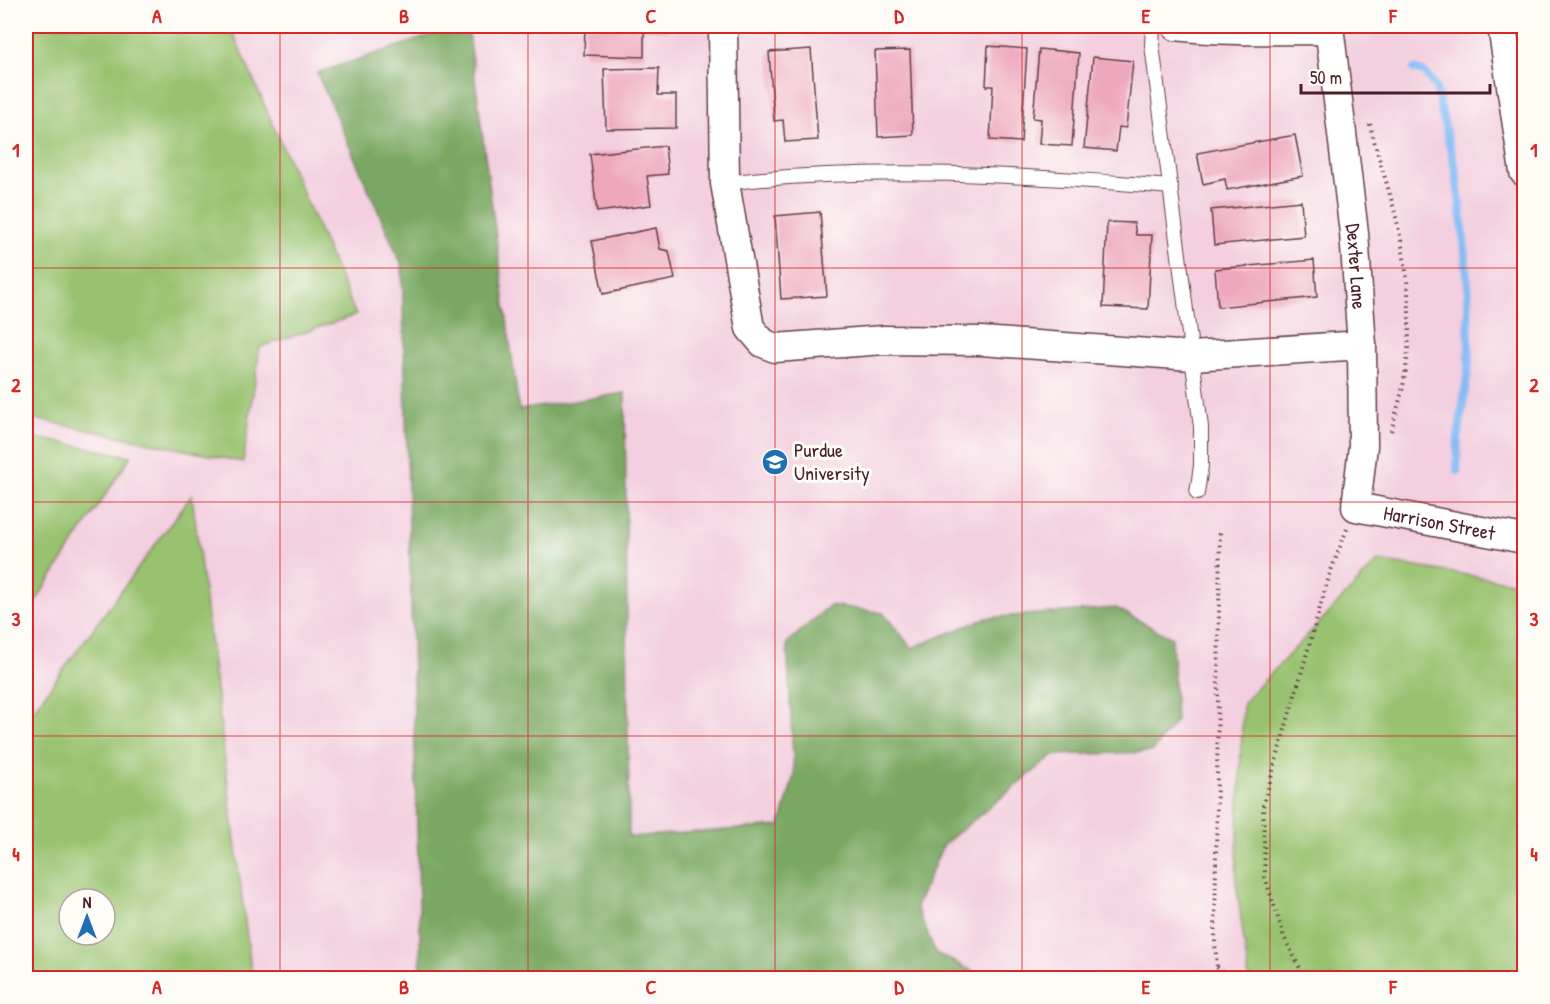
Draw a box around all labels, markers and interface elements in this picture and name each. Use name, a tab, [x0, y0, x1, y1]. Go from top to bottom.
text: A	[152, 2, 162, 29]
text: B	[399, 2, 409, 29]
text: C	[646, 2, 657, 29]
text: D	[894, 2, 904, 29]
text: E	[1142, 2, 1151, 29]
text: F	[1388, 2, 1398, 29]
scale bar	[1301, 57, 1490, 95]
text: 50 m	[1310, 65, 1342, 90]
text: 1	[12, 136, 20, 163]
text: 1	[1530, 136, 1538, 163]
street label: Dexter Lane	[1340, 222, 1373, 310]
text: 2	[11, 371, 21, 398]
text: 2	[1529, 371, 1539, 398]
place label: Purdue University	[794, 436, 870, 486]
school or university icon: Purdue University	[760, 447, 790, 477]
street label: Harrison Street	[1381, 499, 1499, 546]
text: 3	[12, 605, 21, 632]
text: 3	[1530, 605, 1539, 632]
text: 4	[12, 840, 20, 867]
text: 4	[1530, 840, 1538, 867]
north arrow	[57, 887, 117, 947]
text: N	[83, 891, 92, 913]
text: A	[152, 973, 162, 1000]
text: B	[399, 973, 409, 1000]
text: C	[646, 973, 657, 1000]
text: D	[894, 973, 904, 1000]
text: E	[1142, 973, 1151, 1000]
text: F	[1388, 973, 1398, 1000]

